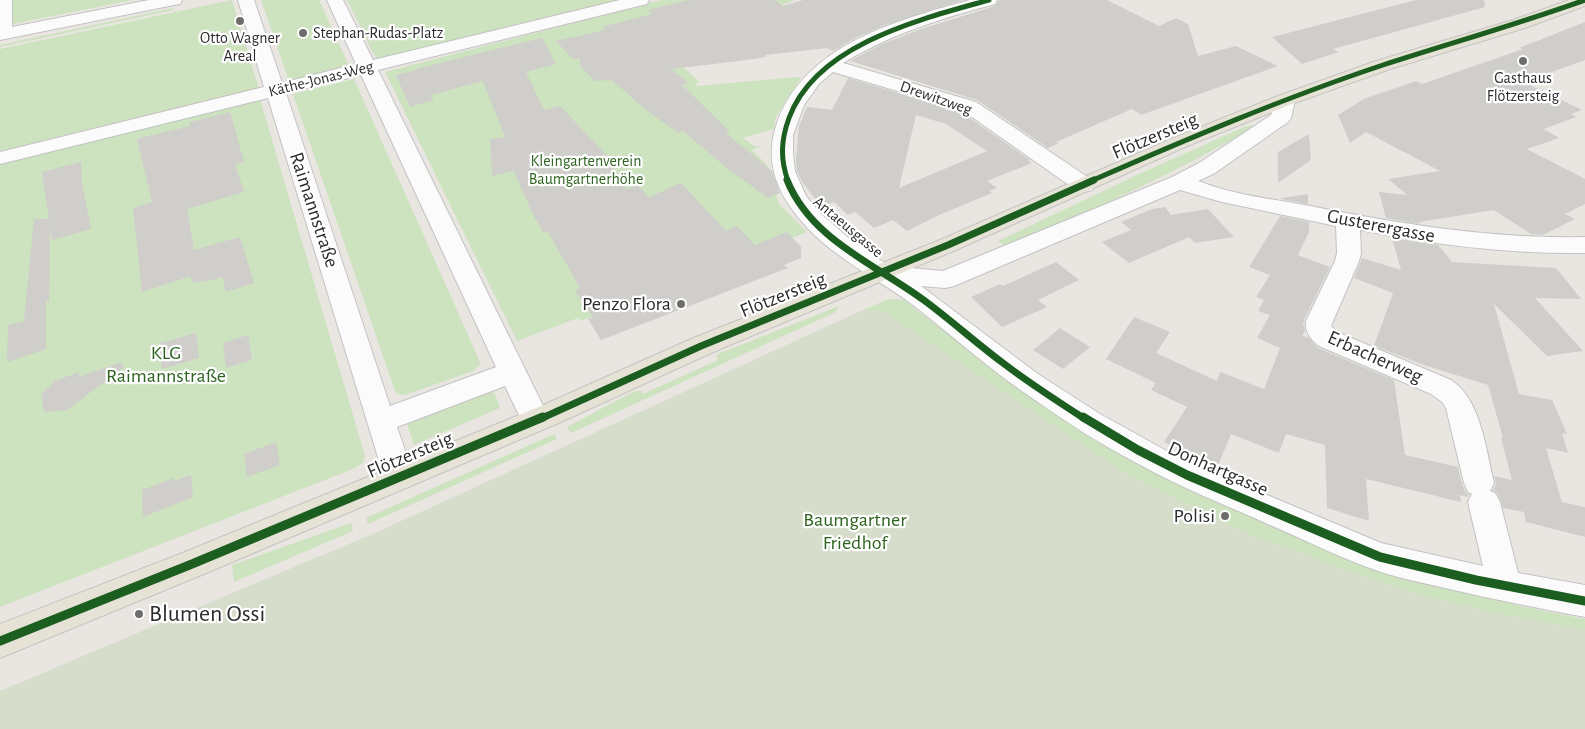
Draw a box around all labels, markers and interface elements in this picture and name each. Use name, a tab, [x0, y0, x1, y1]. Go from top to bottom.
marker: Otto Wagner Areal	[234, 15, 246, 27]
place label: Stephan-Rudas-Platz	[313, 23, 443, 43]
marker: Stephan-Rudas-Platz	[297, 27, 309, 39]
place label: Otto Wagner Areal	[200, 28, 280, 66]
marker: Gasthaus Flötzersteig	[1517, 55, 1529, 67]
street label: Käthe-Jonas-Weg	[267, 57, 375, 101]
place label: Gasthaus Flötzersteig	[1487, 68, 1559, 106]
street label: Drewitzweg	[898, 77, 974, 119]
street label: Flötzersteig	[1109, 107, 1201, 165]
street label: Raimannstraße	[284, 149, 344, 271]
park label: Kleingartenverein Baumgartnerhöhe	[529, 151, 643, 189]
street label: Antaeusgasse	[809, 192, 887, 262]
street label: Gusterergasse	[1325, 204, 1437, 248]
street label: Flötzersteig	[736, 267, 830, 323]
place label: Penzo Flora	[582, 292, 671, 316]
marker: Penzo Flora	[675, 298, 687, 310]
street label: Erbacherweg	[1324, 325, 1426, 389]
park label: KLG Raimannstraße	[106, 341, 226, 388]
street label: Flötzersteig	[364, 426, 456, 484]
street label: Donhartgasse	[1164, 436, 1272, 502]
place label: Polisi	[1174, 504, 1215, 528]
park label: Baumgartner Friedhof	[803, 508, 907, 555]
marker: Polisi	[1219, 510, 1231, 522]
place label: Blumen Ossi	[149, 600, 265, 628]
marker: Blumen Ossi	[133, 608, 145, 620]

